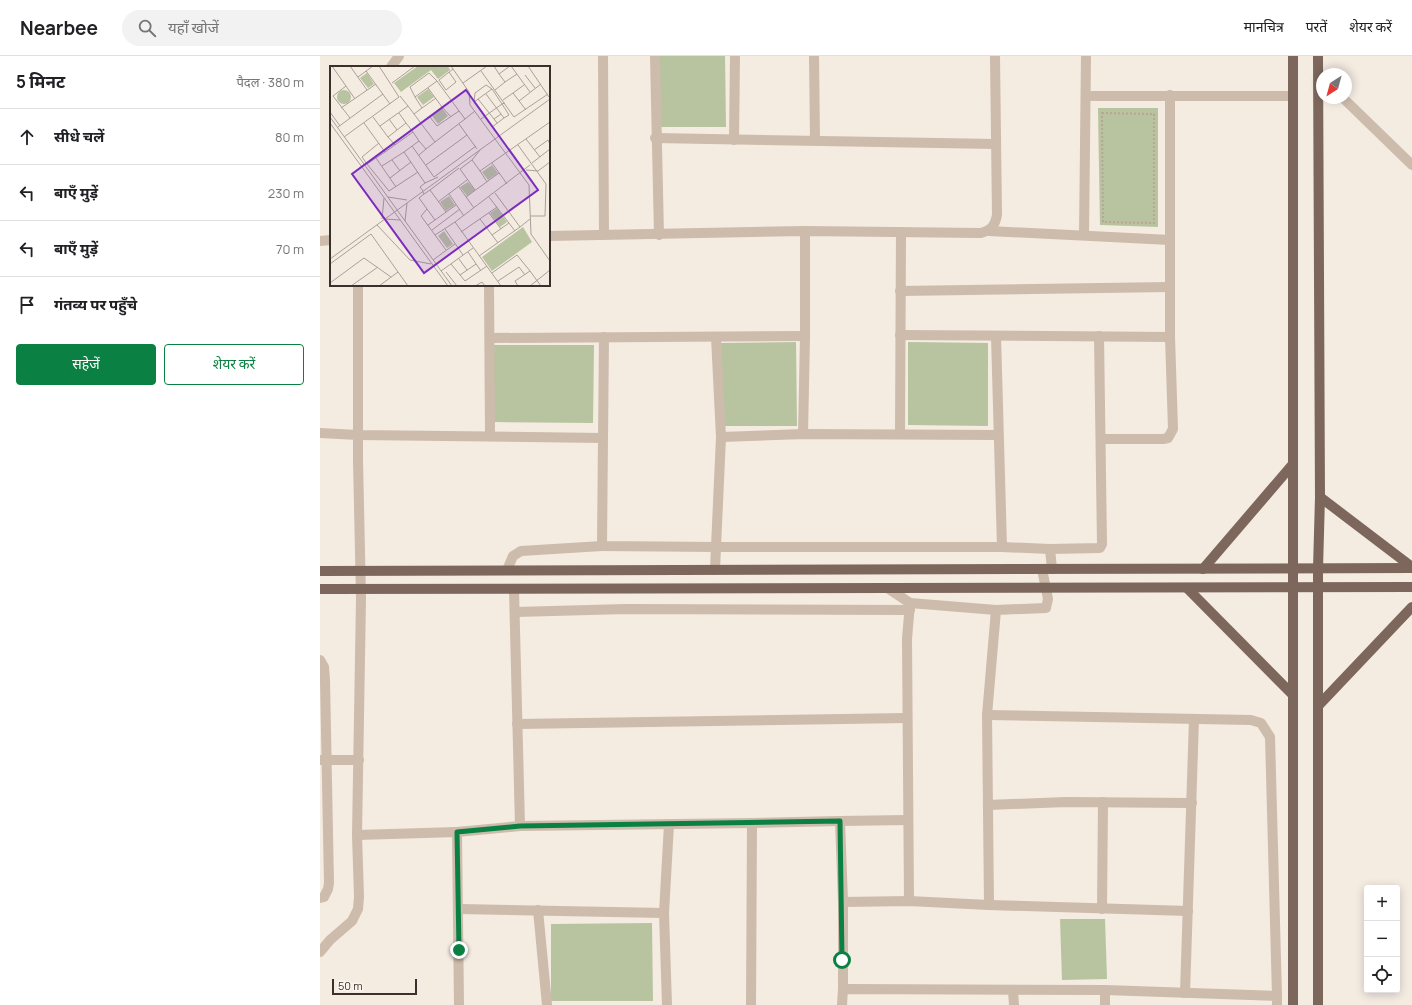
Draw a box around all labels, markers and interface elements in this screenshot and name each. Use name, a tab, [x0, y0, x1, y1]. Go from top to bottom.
search box	[122, 10, 402, 46]
text: Nearbee	[20, 15, 98, 41]
icon: search	[136, 17, 158, 39]
text: यहाँ खोजें	[168, 17, 219, 38]
text: मानचित्र	[1244, 17, 1284, 36]
text: परतें	[1306, 17, 1327, 36]
text: शेयर करें	[1349, 17, 1392, 36]
inset map	[330, 66, 550, 286]
north arrow	[1316, 68, 1352, 104]
text: 5 मिनट	[16, 70, 65, 93]
text: पैदल · 380 m	[236, 73, 304, 91]
icon: ahead	[16, 126, 38, 148]
text: सीधे चलें	[54, 126, 104, 147]
text: 80 m	[275, 128, 304, 146]
icon: left	[16, 182, 38, 204]
text: बाएँ मुड़ें	[54, 182, 98, 203]
text: 230 m	[268, 184, 304, 202]
icon: left	[16, 238, 38, 260]
text: बाएँ मुड़ें	[54, 238, 98, 259]
text: 70 m	[276, 240, 304, 258]
icon: arrive	[16, 294, 38, 316]
text: गंतव्य पर पहुँचे	[54, 294, 137, 315]
button: सहेजें	[16, 344, 156, 385]
button: शेयर करें	[164, 344, 304, 385]
map controls	[1364, 885, 1400, 993]
button: +	[1364, 885, 1400, 921]
button: −	[1364, 921, 1400, 957]
route end	[450, 941, 468, 959]
route start	[833, 951, 851, 969]
button: locate	[1364, 957, 1400, 993]
scale bar	[332, 977, 417, 996]
text: 50 m	[338, 978, 363, 993]

